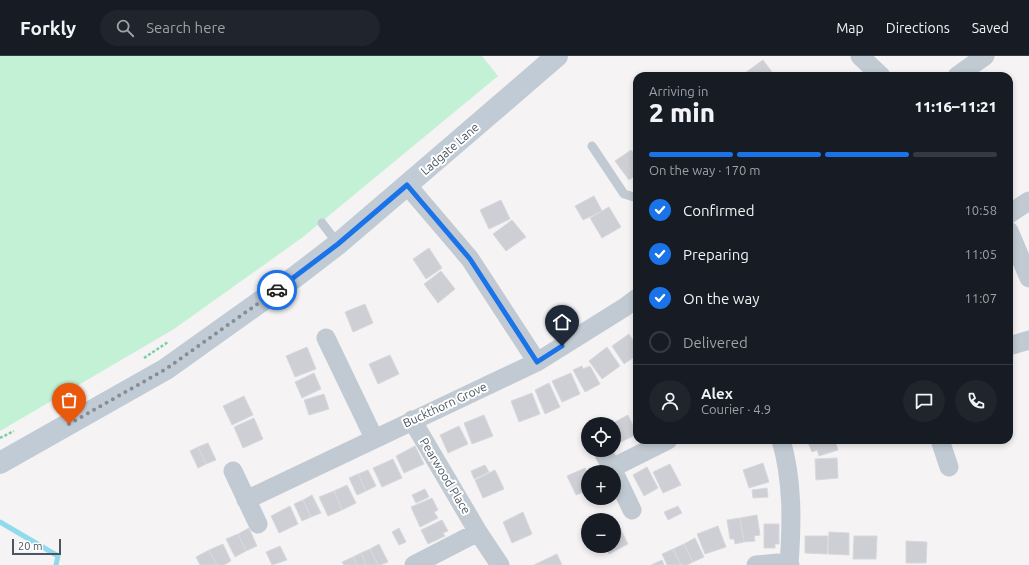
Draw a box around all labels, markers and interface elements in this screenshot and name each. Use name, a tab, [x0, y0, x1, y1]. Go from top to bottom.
search box	[100, 10, 380, 46]
text: Forkly	[20, 17, 76, 39]
icon: search	[114, 17, 136, 39]
text: Search here	[146, 19, 225, 36]
text: Map	[836, 20, 864, 36]
text: Directions	[886, 20, 950, 36]
text: Saved	[972, 20, 1009, 36]
text: Arriving in	[649, 84, 708, 98]
text: 2 min	[649, 98, 715, 127]
text: 11:16–11:21	[914, 98, 997, 115]
street label: Ladgate Lane	[418, 120, 481, 177]
text: On the way · 170 m	[649, 163, 761, 177]
icon: check	[649, 199, 671, 221]
text: Confirmed	[683, 202, 755, 219]
text: 10:58	[964, 203, 997, 217]
icon: check	[649, 243, 671, 265]
text: Preparing	[683, 246, 749, 263]
text: 11:05	[964, 247, 997, 261]
courier	[257, 270, 297, 310]
icon: car	[266, 279, 288, 301]
icon: check	[649, 287, 671, 309]
text: On the way	[683, 290, 759, 307]
text: 11:07	[964, 291, 997, 305]
pin	[545, 305, 579, 346]
icon: home	[551, 311, 573, 333]
text: Delivered	[683, 334, 748, 351]
street label: Buckthorn Grove	[401, 379, 489, 430]
button: person	[649, 380, 691, 422]
button: chat	[903, 380, 945, 422]
button: phone	[955, 380, 997, 422]
pin	[52, 383, 86, 424]
text: Alex	[701, 385, 733, 402]
icon: bag	[58, 389, 80, 411]
text: Courier · 4.9	[701, 402, 771, 416]
map controls	[581, 417, 621, 553]
button: locate	[581, 417, 621, 457]
street label: Pearwood Place	[418, 435, 473, 516]
button: +	[581, 465, 621, 505]
button: −	[581, 513, 621, 553]
scale bar	[12, 537, 61, 556]
text: 20 m	[18, 540, 42, 552]

